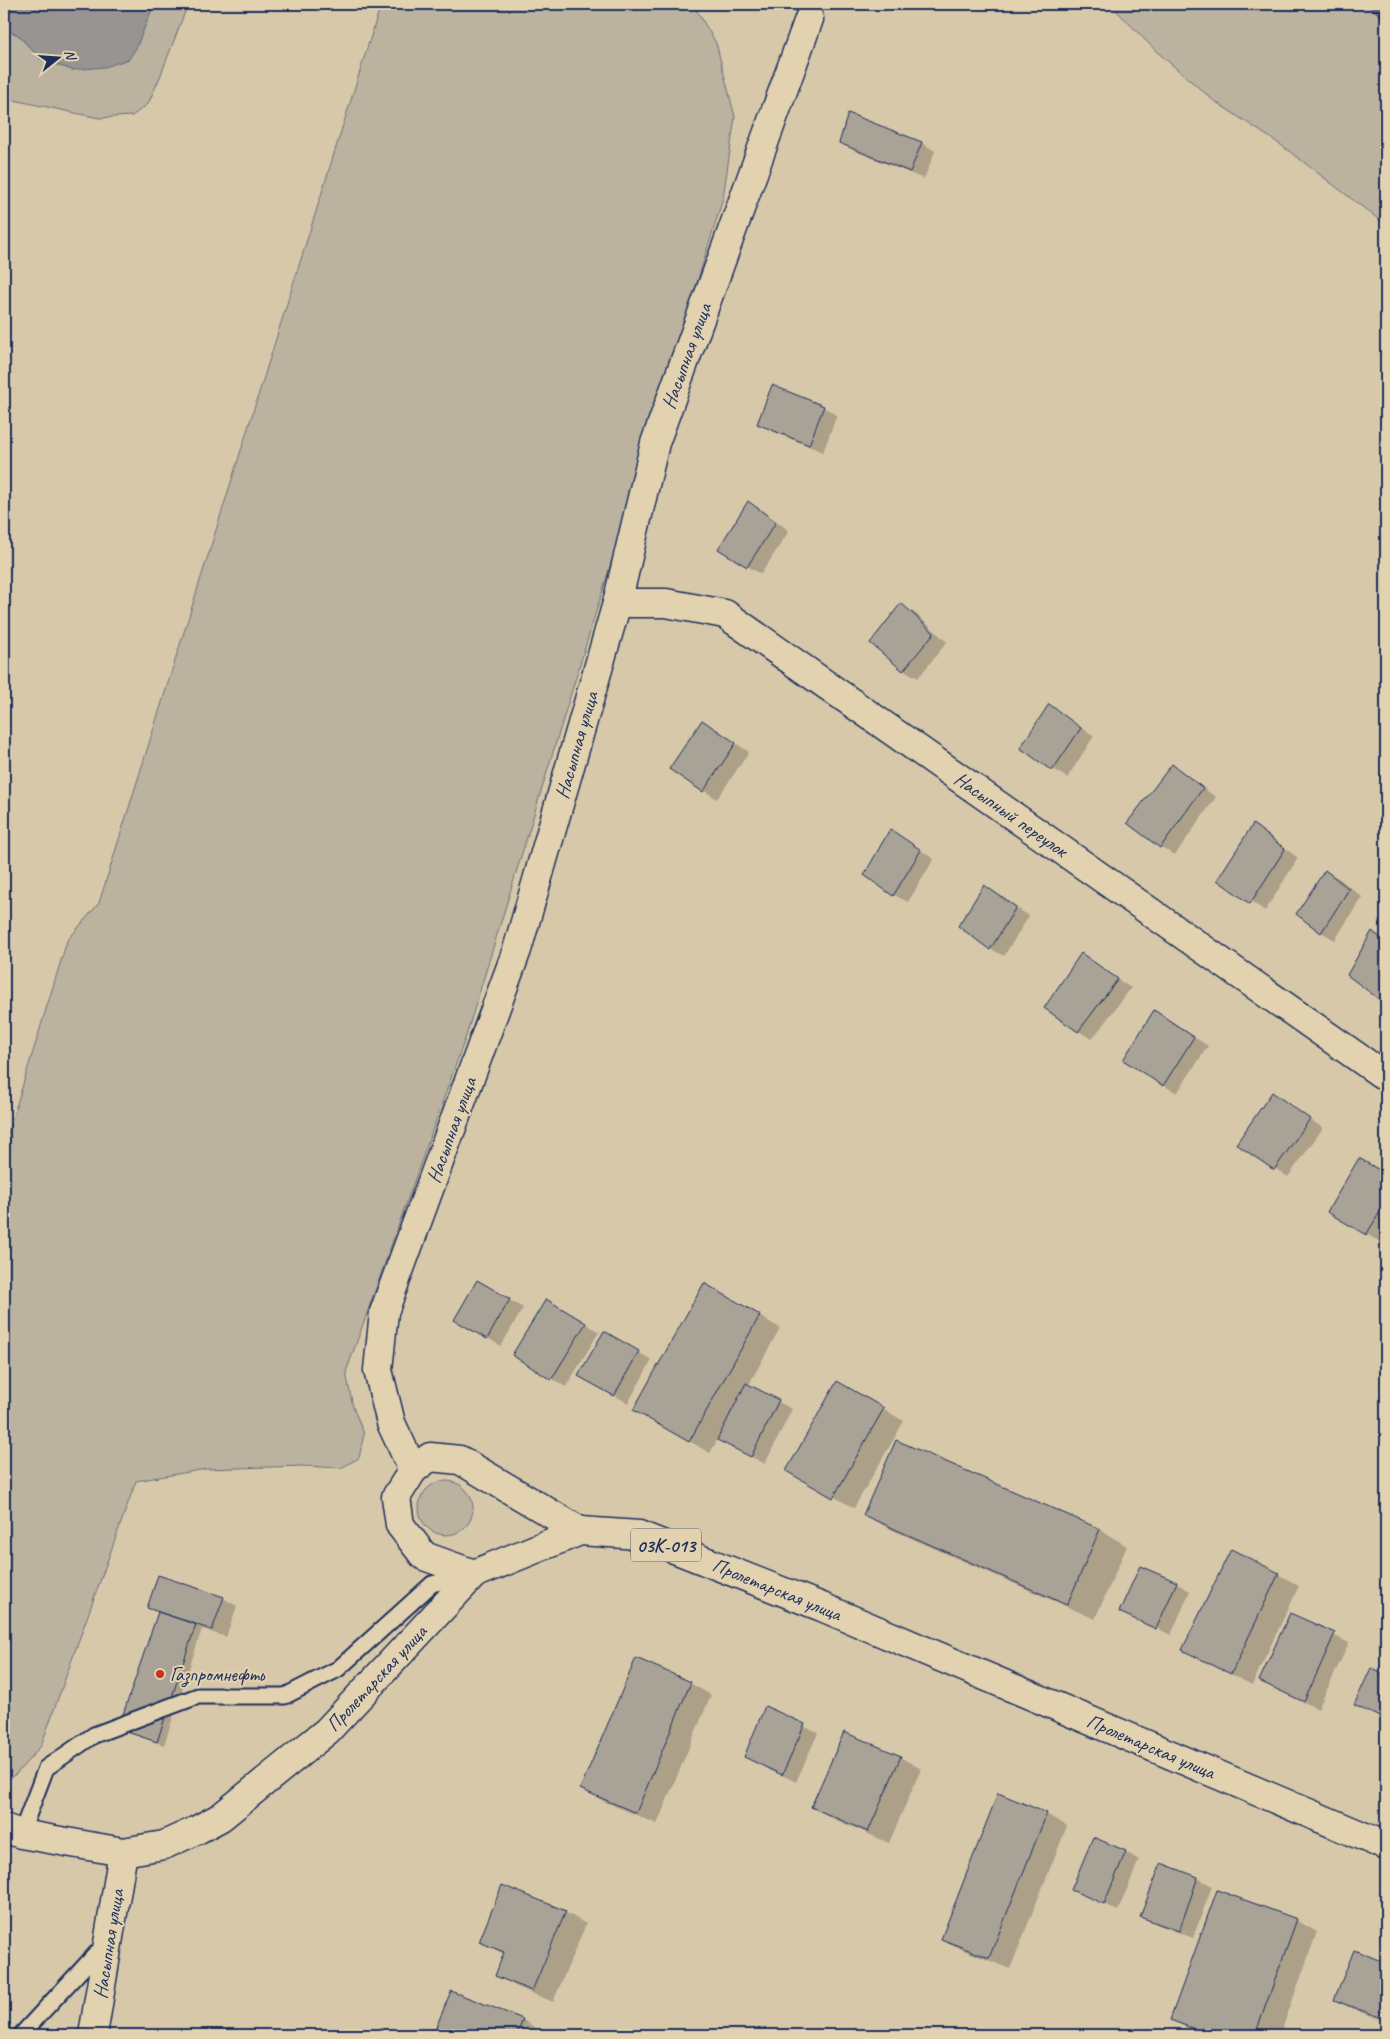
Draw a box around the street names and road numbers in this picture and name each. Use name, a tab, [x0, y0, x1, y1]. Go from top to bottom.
street label: Насыпная улица	[656, 298, 718, 412]
street label: Насыпная улица	[549, 687, 604, 802]
street label: Насыпный переулок	[949, 766, 1074, 864]
street label: Насыпная улица	[421, 1072, 483, 1186]
road number: 03К-013	[631, 1528, 701, 1562]
street label: Пролетарская улица	[709, 1552, 847, 1627]
street label: Пролетарская улица	[321, 1618, 433, 1737]
street label: Пролетарская улица	[1083, 1708, 1220, 1785]
street label: Насыпная улица	[88, 1886, 130, 2000]

